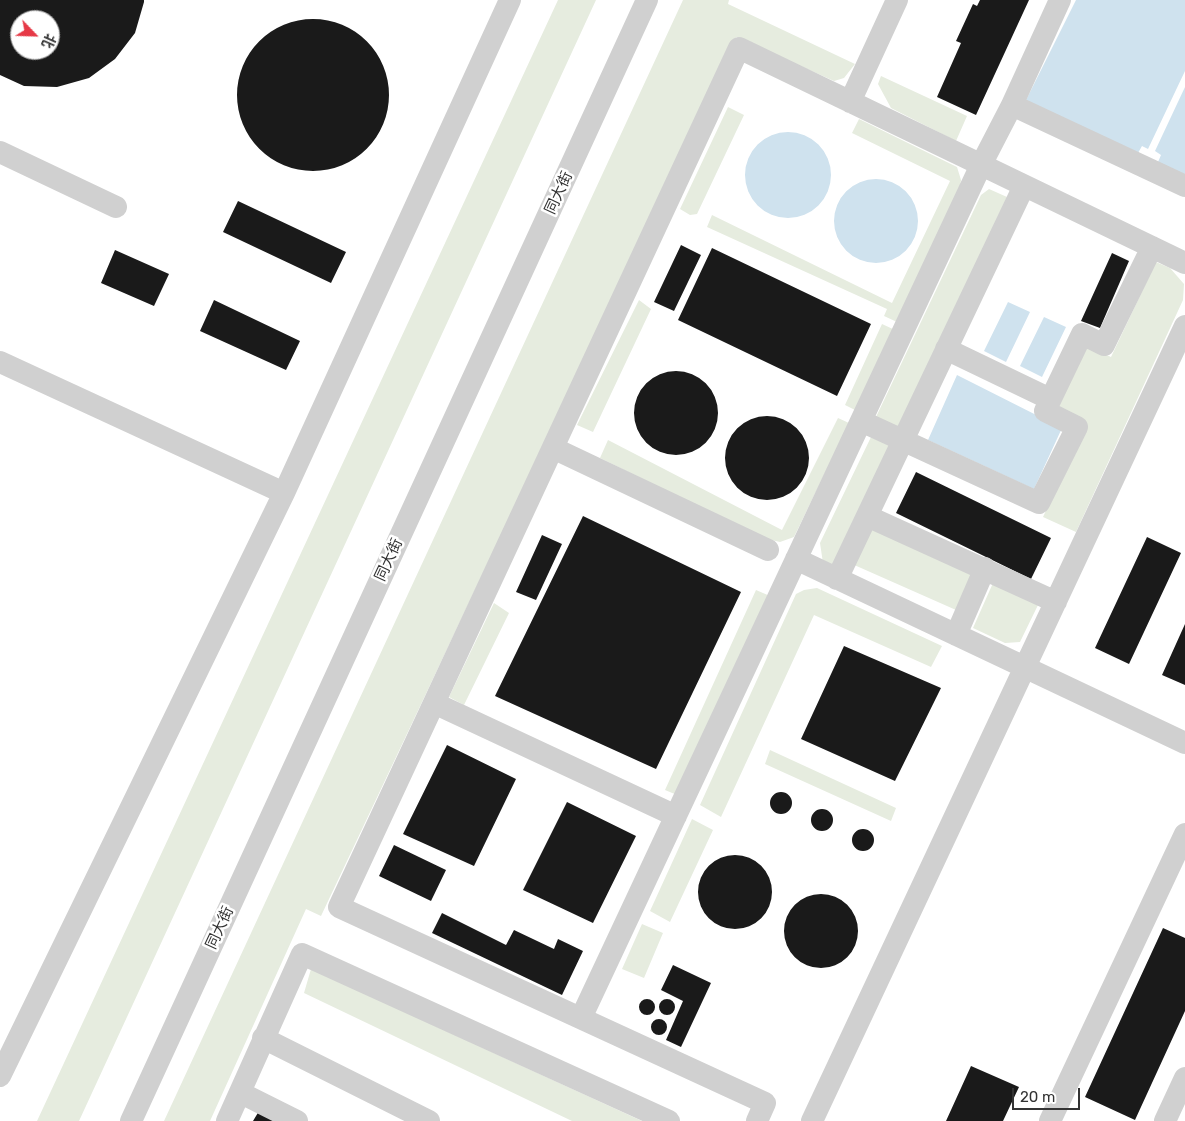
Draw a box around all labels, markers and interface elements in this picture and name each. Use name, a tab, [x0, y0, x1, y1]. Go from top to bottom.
north arrow	[10, 10, 60, 60]
text: 北	[38, 31, 59, 51]
street label: 同大街	[541, 169, 577, 217]
street label: 同大街	[371, 536, 407, 584]
street label: 同大街	[202, 904, 238, 952]
scale bar	[1015, 1078, 1082, 1110]
text: 20 m	[1020, 1088, 1055, 1106]

